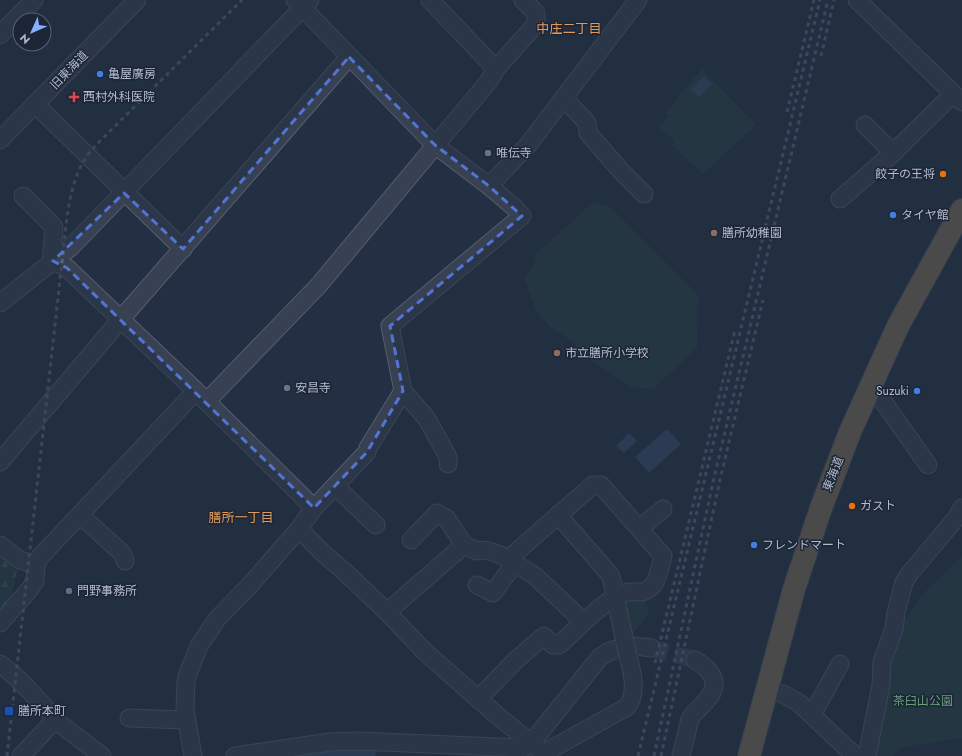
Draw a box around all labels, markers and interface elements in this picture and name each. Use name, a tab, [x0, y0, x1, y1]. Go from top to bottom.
north arrow	[12, 12, 52, 52]
district label: 中庄二丁目	[536, 19, 602, 38]
text: N	[16, 30, 34, 48]
street label: 旧東海道	[46, 46, 92, 94]
place label: 亀屋廣房	[108, 65, 156, 83]
marker: 亀屋廣房	[95, 69, 105, 79]
place label: 西村外科医院	[83, 88, 155, 106]
marker: 西村外科医院	[68, 91, 80, 103]
place label: 唯伝寺	[496, 144, 532, 162]
marker: 唯伝寺	[483, 148, 493, 158]
place label: 餃子の王将	[875, 165, 935, 183]
marker: 餃子の王将	[938, 169, 948, 179]
place label: タイヤ館	[901, 206, 949, 224]
marker: タイヤ館	[888, 210, 898, 220]
place label: 膳所幼稚園	[722, 224, 782, 242]
marker: 膳所幼稚園	[709, 228, 719, 238]
place label: 市立膳所小学校	[565, 344, 649, 362]
marker: 市立膳所小学校	[552, 348, 562, 358]
place label: 安昌寺	[295, 379, 331, 397]
place label: Suzuki	[876, 382, 909, 400]
marker: 安昌寺	[282, 383, 292, 393]
marker: Suzuki	[912, 386, 922, 396]
street label: 東海道	[818, 454, 848, 494]
place label: ガスト	[860, 497, 896, 515]
marker: ガスト	[847, 501, 857, 511]
district label: 膳所一丁目	[208, 508, 274, 527]
place label: フレンドマート	[762, 536, 846, 554]
marker: フレンドマート	[749, 540, 759, 550]
place label: 門野事務所	[77, 582, 137, 600]
marker: 門野事務所	[64, 586, 74, 596]
park label: 茶臼山公園	[893, 692, 953, 710]
place label: 膳所本町	[18, 702, 66, 720]
marker: 膳所本町	[3, 705, 15, 717]

